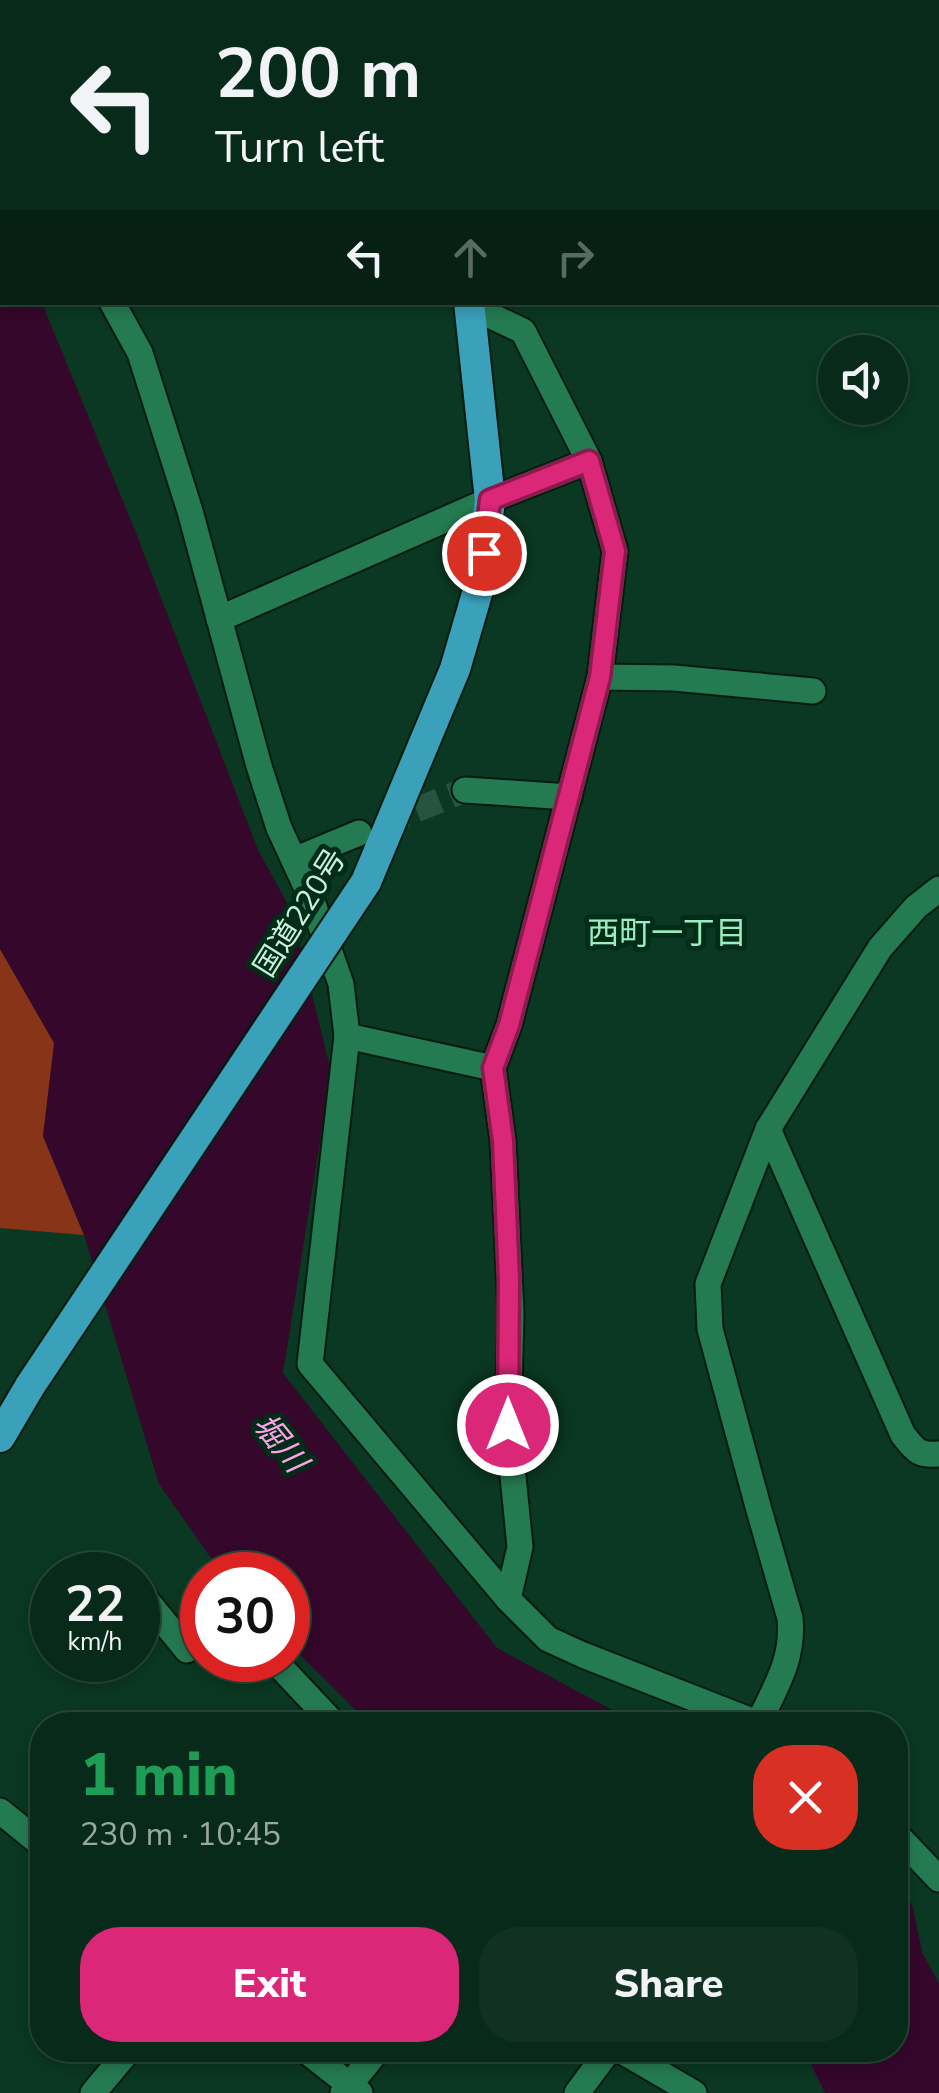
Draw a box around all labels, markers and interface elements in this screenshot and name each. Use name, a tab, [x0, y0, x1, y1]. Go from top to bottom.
text: 200 m	[215, 26, 421, 122]
icon: left	[50, 40, 180, 170]
text: Turn left	[215, 117, 384, 178]
icon: left	[338, 230, 393, 285]
icon: ahead	[443, 230, 498, 285]
icon: right	[548, 230, 603, 285]
map controls	[818, 335, 908, 425]
button: sound	[818, 335, 908, 425]
pin	[442, 511, 527, 596]
icon: arrive	[457, 526, 512, 581]
street label: 国道220号	[244, 841, 356, 985]
district label: 西町一丁目	[587, 912, 747, 955]
position arrow	[456, 1373, 560, 1477]
water label: 堀川	[243, 1405, 319, 1484]
speed limit sign: 30	[180, 1552, 310, 1682]
text: 22	[65, 1570, 125, 1639]
text: km/h	[67, 1625, 123, 1659]
text: 1 min	[80, 1734, 238, 1816]
button: close	[753, 1745, 858, 1850]
text: 230 m · 10:45	[80, 1813, 281, 1856]
button: Exit	[80, 1927, 459, 2042]
button: Share	[479, 1927, 858, 2042]

